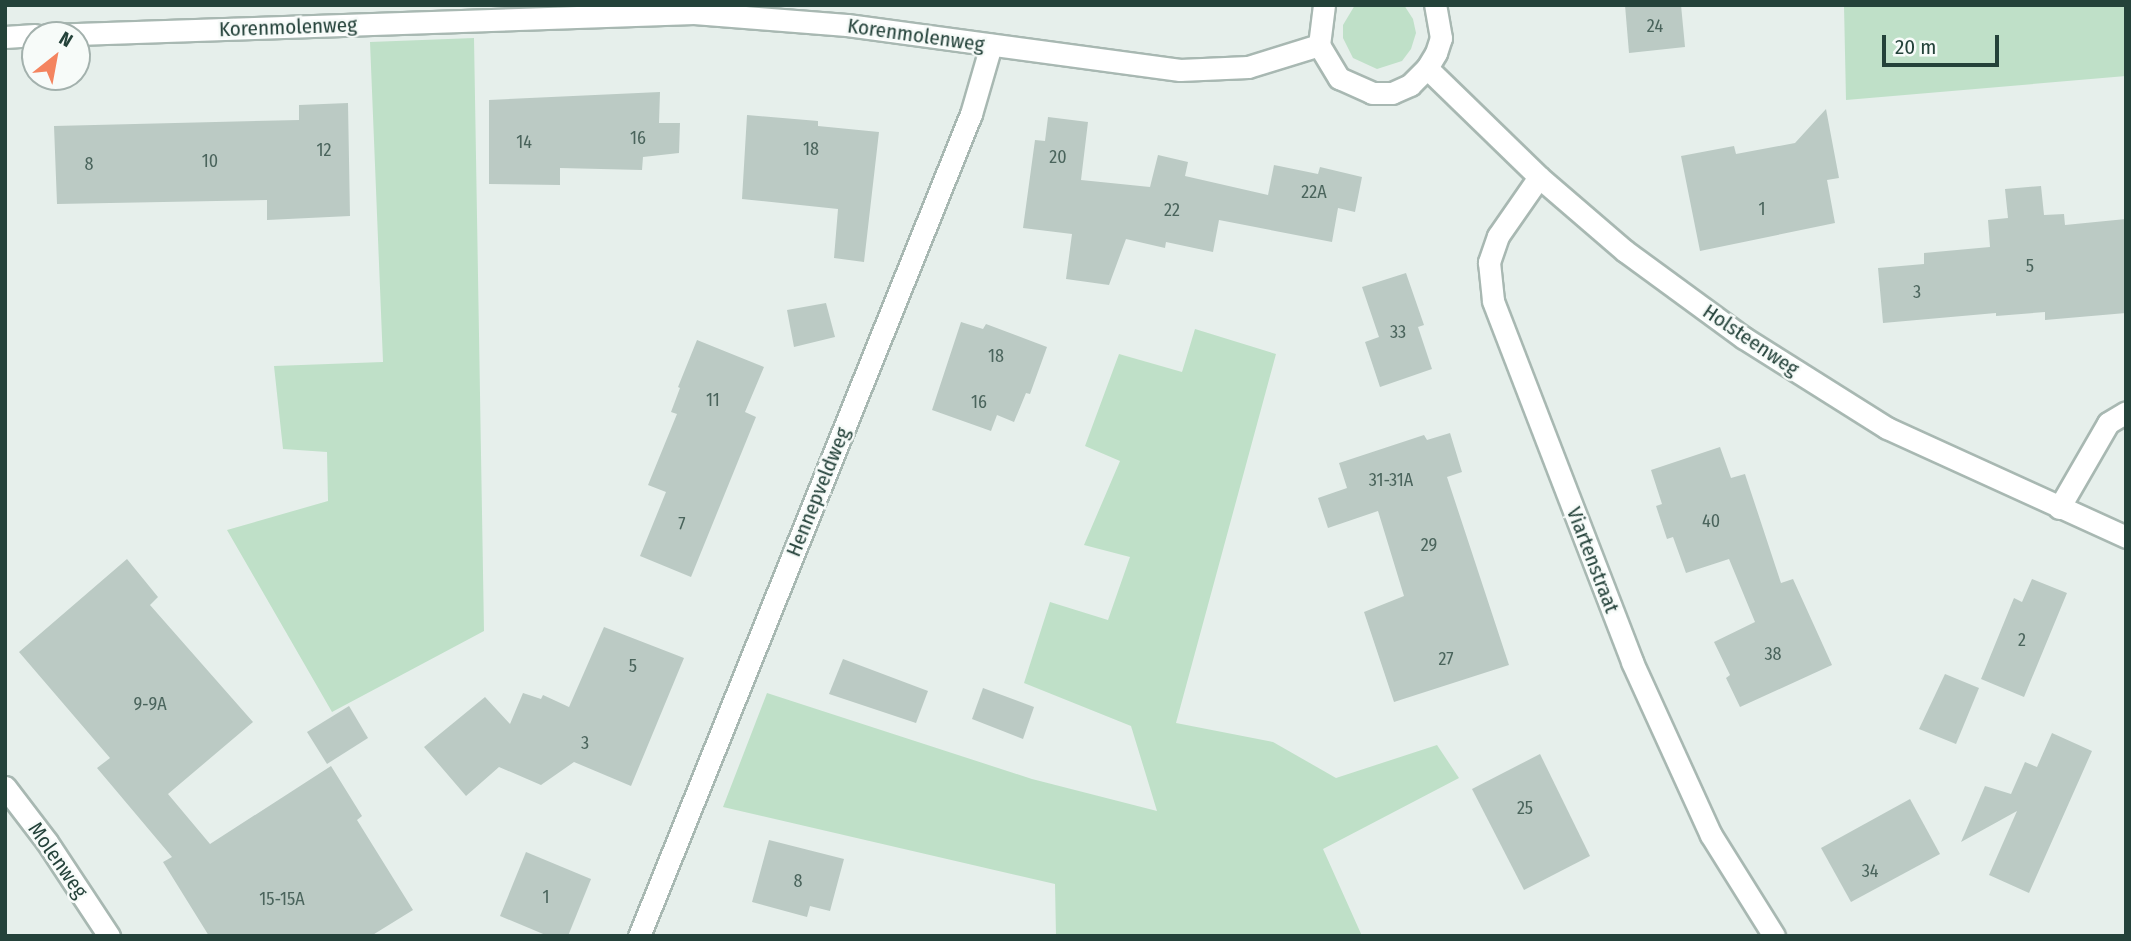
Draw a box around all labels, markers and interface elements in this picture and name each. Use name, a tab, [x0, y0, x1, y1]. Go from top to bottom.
street label: Korenmolenweg	[219, 12, 357, 42]
street label: Korenmolenweg	[846, 13, 986, 57]
house number: 24	[1647, 15, 1663, 37]
north arrow	[21, 21, 91, 91]
scale bar	[1886, 21, 2003, 65]
text: N	[55, 26, 77, 52]
text: 20 m	[1895, 34, 1936, 60]
house number: 16	[630, 127, 646, 149]
house number: 14	[516, 131, 532, 153]
house number: 18	[803, 138, 819, 160]
house number: 12	[317, 139, 331, 161]
house number: 20	[1049, 146, 1067, 168]
house number: 10	[202, 150, 218, 172]
house number: 8	[85, 153, 93, 175]
house number: 22A	[1301, 181, 1327, 203]
house number: 1	[1758, 198, 1766, 220]
house number: 22	[1164, 199, 1180, 221]
house number: 5	[2026, 255, 2034, 277]
house number: 3	[1913, 281, 1921, 303]
street label: Holsteenweg	[1698, 299, 1804, 381]
house number: 33	[1390, 321, 1406, 343]
house number: 18	[988, 345, 1004, 367]
house number: 11	[706, 389, 720, 411]
house number: 16	[971, 391, 987, 413]
street label: Hennepveldweg	[781, 424, 855, 560]
house number: 31-31A	[1369, 469, 1413, 491]
street label: Viartenstraat	[1561, 503, 1625, 617]
house number: 40	[1702, 510, 1720, 532]
house number: 7	[678, 513, 686, 535]
house number: 29	[1421, 534, 1437, 556]
house number: 2	[2018, 629, 2026, 651]
house number: 38	[1764, 643, 1782, 665]
house number: 27	[1438, 648, 1454, 670]
house number: 5	[629, 655, 637, 677]
house number: 9-9A	[133, 693, 167, 715]
house number: 3	[581, 732, 589, 754]
house number: 25	[1517, 797, 1533, 819]
street label: Molenweg	[23, 817, 93, 903]
house number: 34	[1862, 860, 1878, 882]
house number: 8	[794, 870, 802, 892]
house number: 1	[542, 886, 550, 908]
house number: 15-15A	[259, 888, 305, 910]

